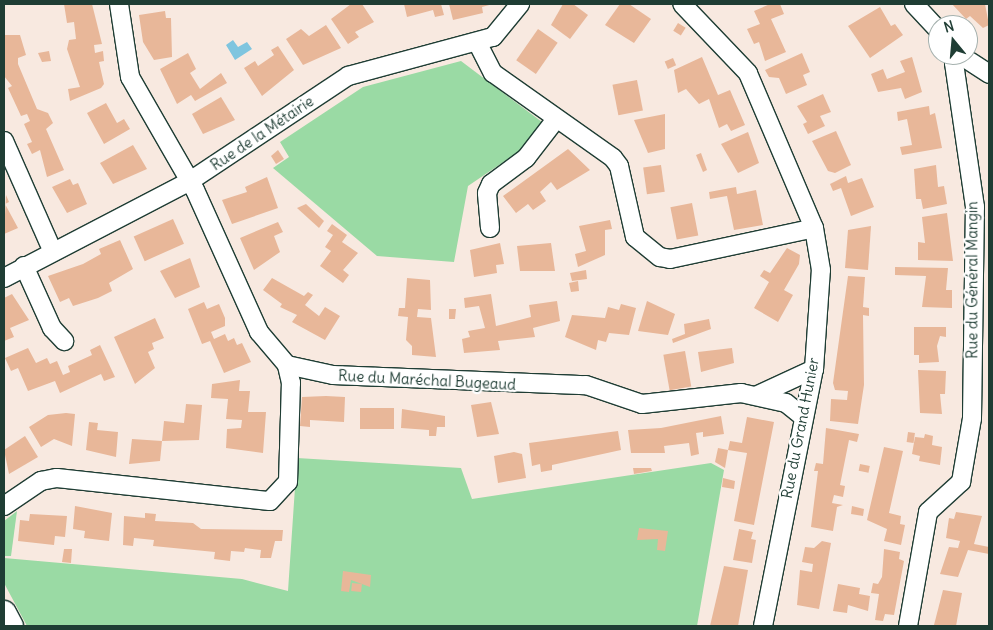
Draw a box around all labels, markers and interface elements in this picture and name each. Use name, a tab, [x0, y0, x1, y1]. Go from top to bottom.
north arrow	[928, 15, 978, 65]
text: N	[942, 17, 956, 37]
street label: Rue de la Métairie	[207, 92, 317, 174]
street label: Rue du Général Mangin	[963, 201, 981, 359]
street label: Rue du Grand Hunier	[778, 356, 822, 500]
street label: Rue du Maréchal Bugeaud	[338, 366, 516, 394]

